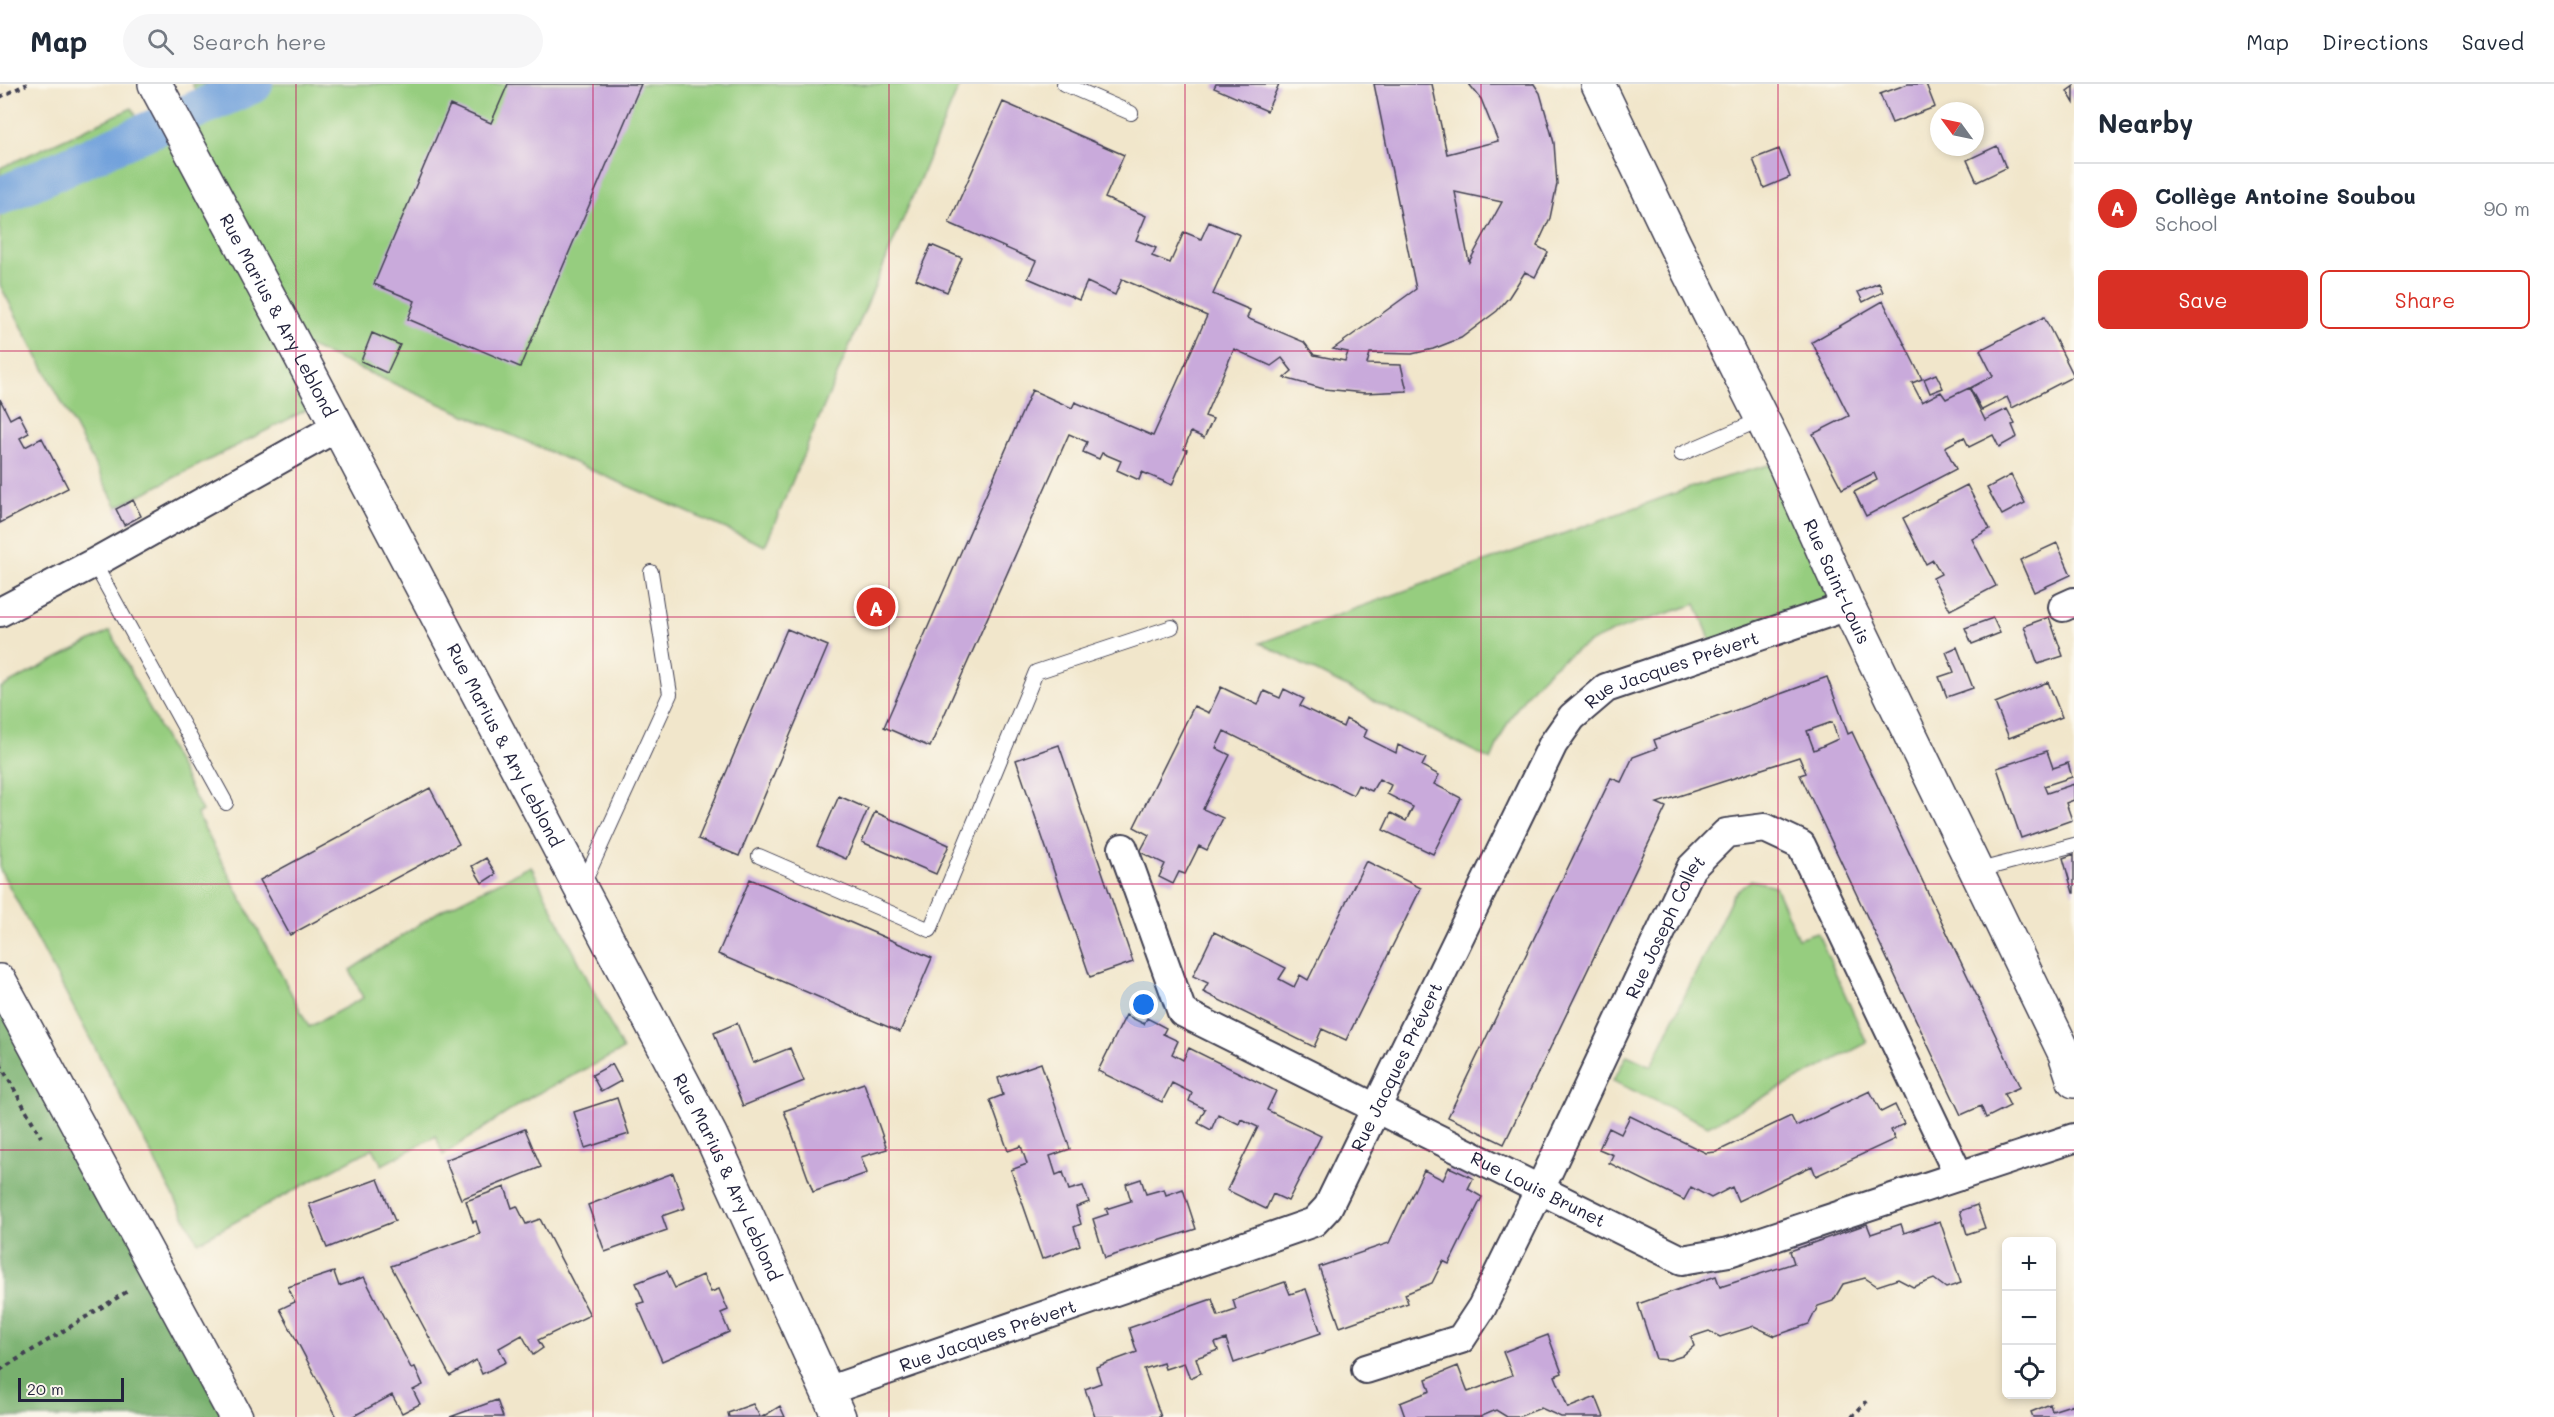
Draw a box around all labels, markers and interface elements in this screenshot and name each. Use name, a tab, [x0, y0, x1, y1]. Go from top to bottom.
search box	[123, 14, 543, 68]
text: Map	[30, 23, 87, 59]
icon: search	[144, 25, 177, 58]
text: Search here	[192, 27, 326, 56]
text: Map	[2246, 28, 2289, 55]
text: Directions	[2322, 28, 2429, 55]
text: Saved	[2462, 28, 2524, 55]
north arrow	[1930, 102, 1984, 156]
text: Nearby	[2098, 106, 2193, 140]
text: Collège Antoine Soubou	[2155, 181, 2416, 210]
text: A	[2111, 195, 2124, 221]
text: 90 m	[2484, 195, 2530, 221]
street label: Rue Marius & Ary Leblond	[215, 209, 342, 421]
text: School	[2155, 210, 2218, 236]
button: Save	[2098, 270, 2308, 329]
button: Share	[2320, 270, 2530, 329]
street label: Rue Saint-Louis	[1798, 515, 1877, 648]
pin: A	[856, 584, 896, 630]
street label: Rue Jacques Prévert	[1579, 625, 1762, 713]
street label: Rue Marius & Ary Leblond	[442, 639, 569, 851]
street label: Rue Joseph Collet	[1619, 849, 1710, 1002]
street label: Rue Jacques Prévert	[1345, 978, 1447, 1155]
your location	[1129, 990, 1158, 1019]
street label: Rue Marius & Ary Leblond	[668, 1069, 787, 1284]
street label: Rue Louis Brunet	[1467, 1145, 1610, 1232]
map controls	[2002, 1237, 2056, 1399]
button: +	[2002, 1237, 2056, 1291]
button: −	[2002, 1291, 2056, 1345]
street label: Rue Jacques Prévert	[896, 1294, 1079, 1377]
button: locate	[2002, 1345, 2056, 1399]
scale bar	[18, 1375, 124, 1402]
text: 20 m	[27, 1378, 64, 1399]

